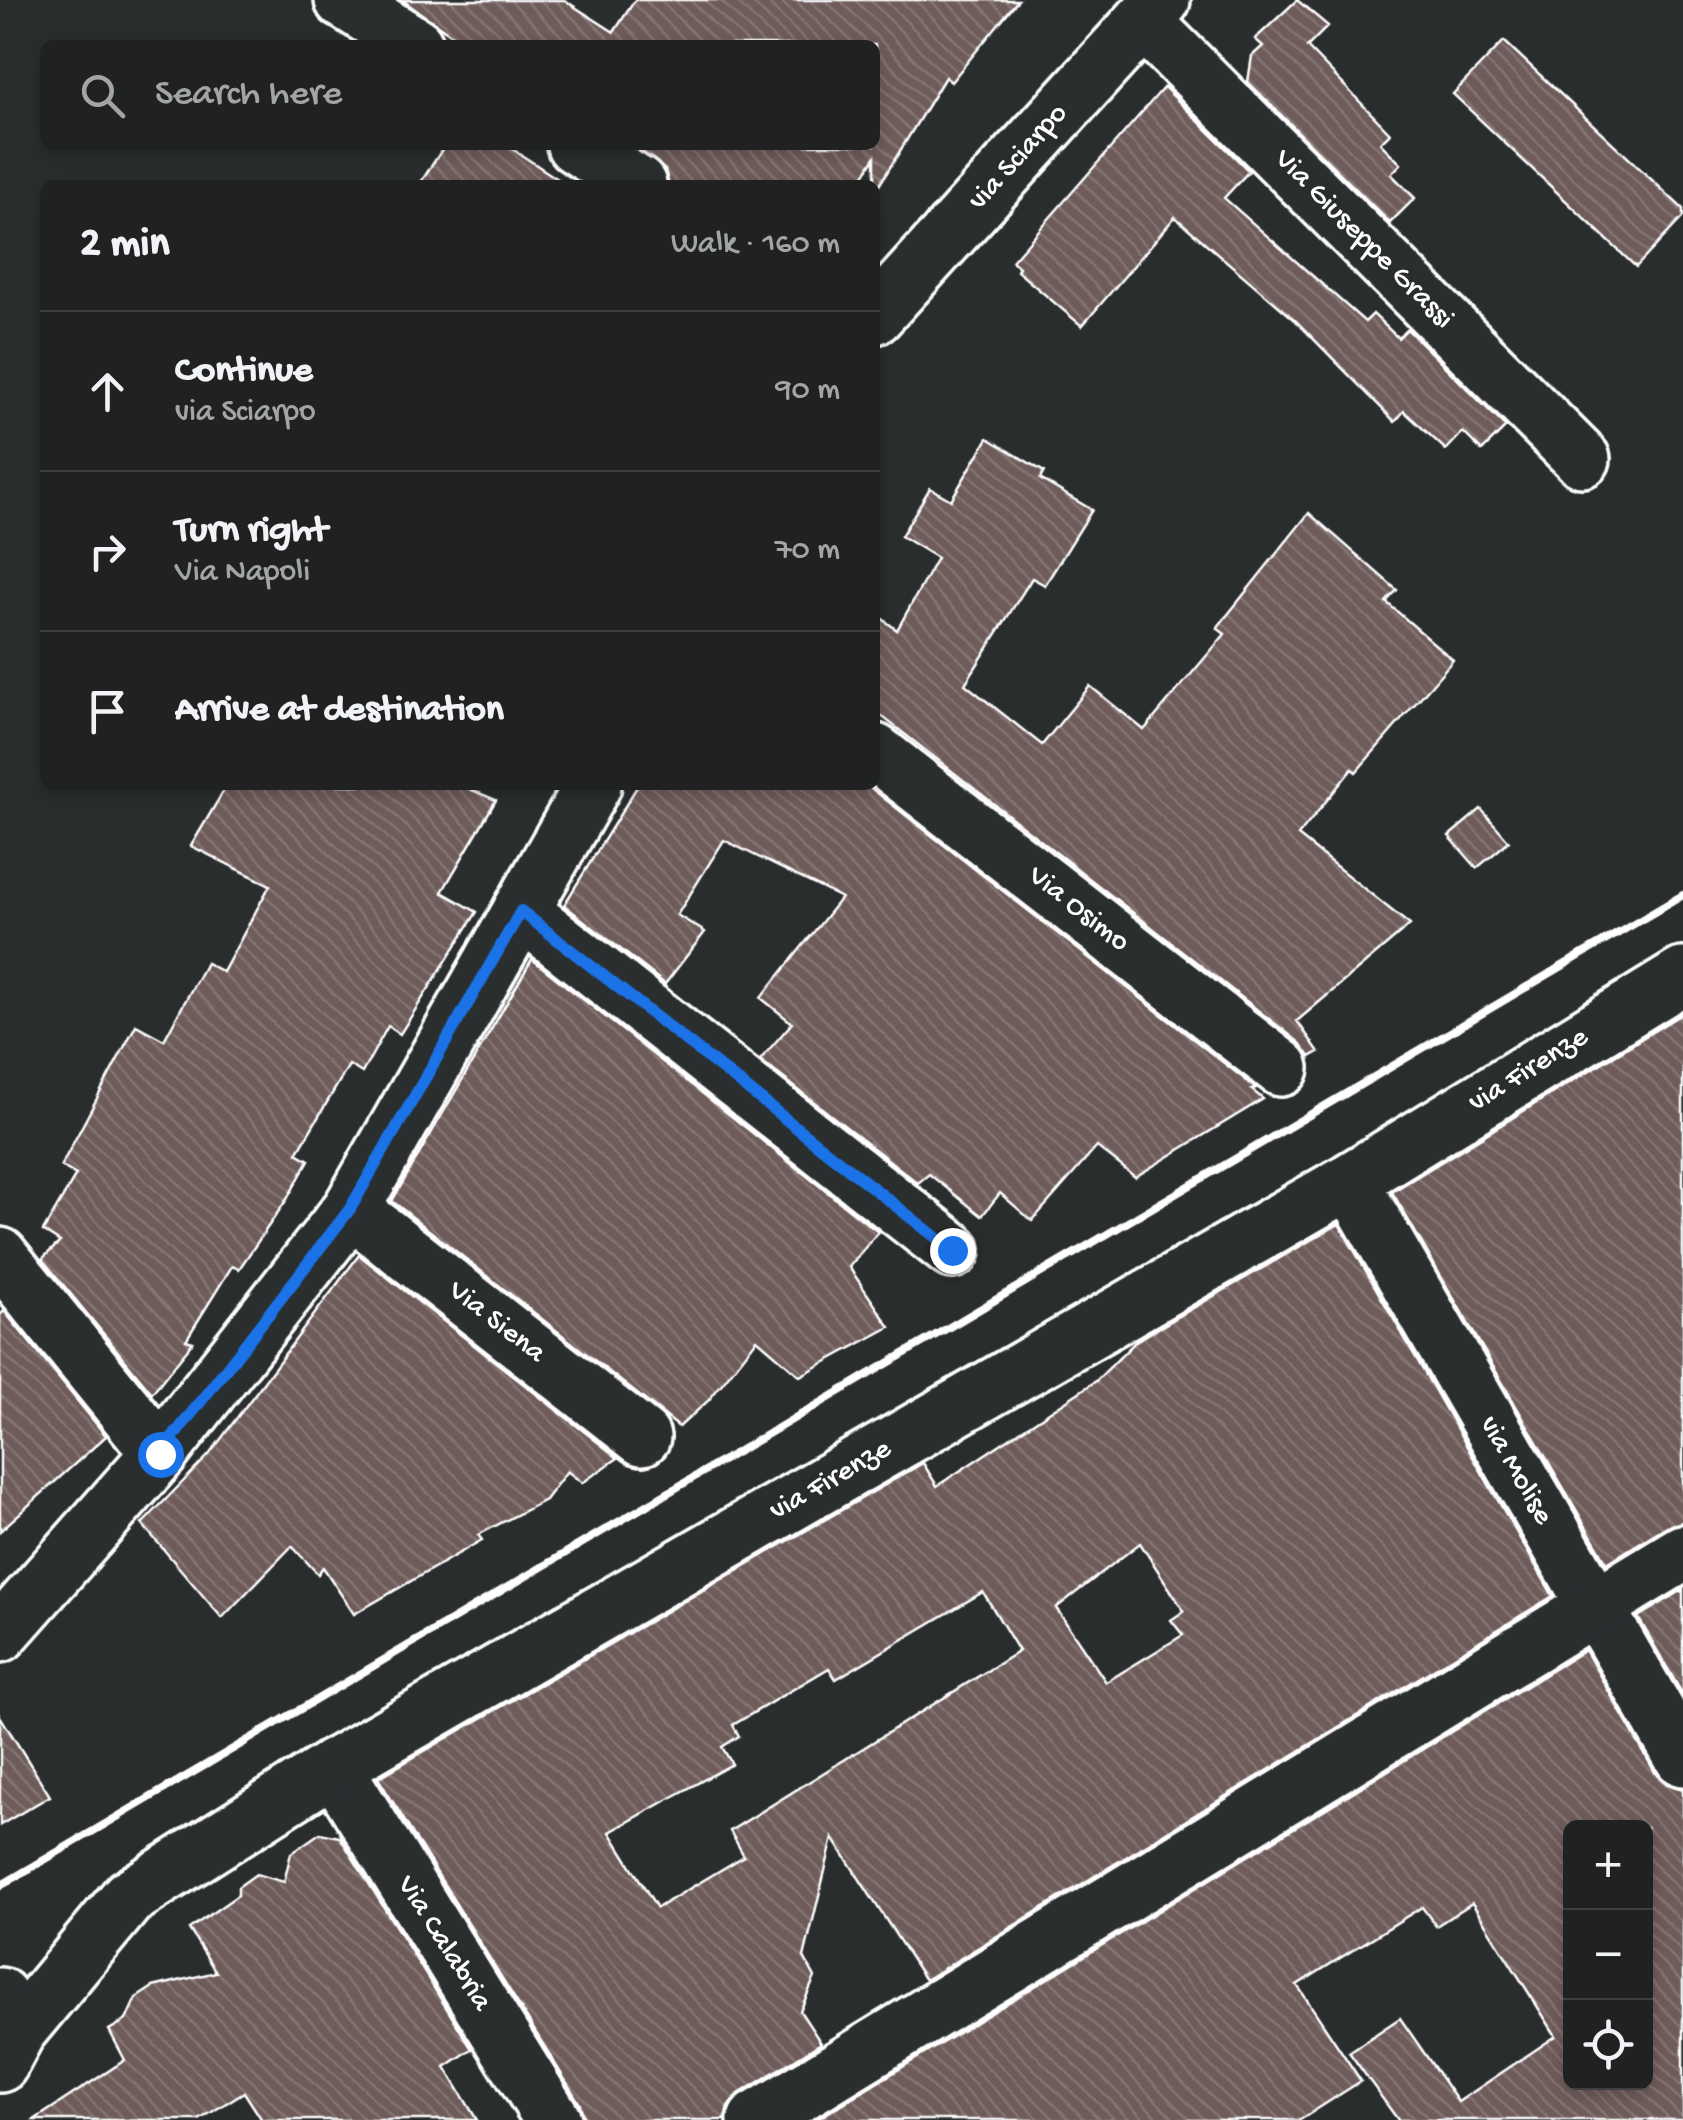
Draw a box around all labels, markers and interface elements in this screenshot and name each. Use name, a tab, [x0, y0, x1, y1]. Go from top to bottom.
search box	[40, 40, 880, 150]
icon: search	[75, 68, 130, 123]
text: Search here	[155, 73, 342, 117]
street label: via Sciarpo	[962, 97, 1076, 219]
street label: Via Giuseppe Grassi	[1265, 142, 1460, 337]
text: 2 min	[80, 221, 169, 270]
text: Walk · 160 m	[671, 226, 840, 264]
text: Continue	[175, 350, 313, 394]
icon: ahead	[80, 364, 135, 419]
text: 90 m	[776, 372, 840, 410]
text: via Sciarpo	[175, 394, 316, 432]
text: Turn right	[175, 510, 327, 554]
icon: right	[80, 524, 135, 579]
text: 70 m	[775, 532, 840, 570]
text: Via Napoli	[175, 554, 310, 592]
icon: arrive	[80, 684, 135, 739]
text: Arrive at destination	[175, 689, 504, 733]
street label: Via Osimo	[1019, 859, 1136, 961]
street label: via Firenze	[1463, 1020, 1596, 1121]
route end	[930, 1228, 976, 1274]
street label: Via Siena	[440, 1274, 553, 1373]
street label: via Molise	[1470, 1410, 1560, 1532]
route start	[138, 1432, 184, 1478]
street label: via Firenze	[764, 1432, 898, 1530]
map controls	[1563, 1820, 1653, 2090]
button: +	[1563, 1820, 1653, 1910]
street label: Via Calabria	[387, 1869, 499, 2019]
button: −	[1563, 1910, 1653, 2000]
button: locate	[1563, 2000, 1653, 2090]

